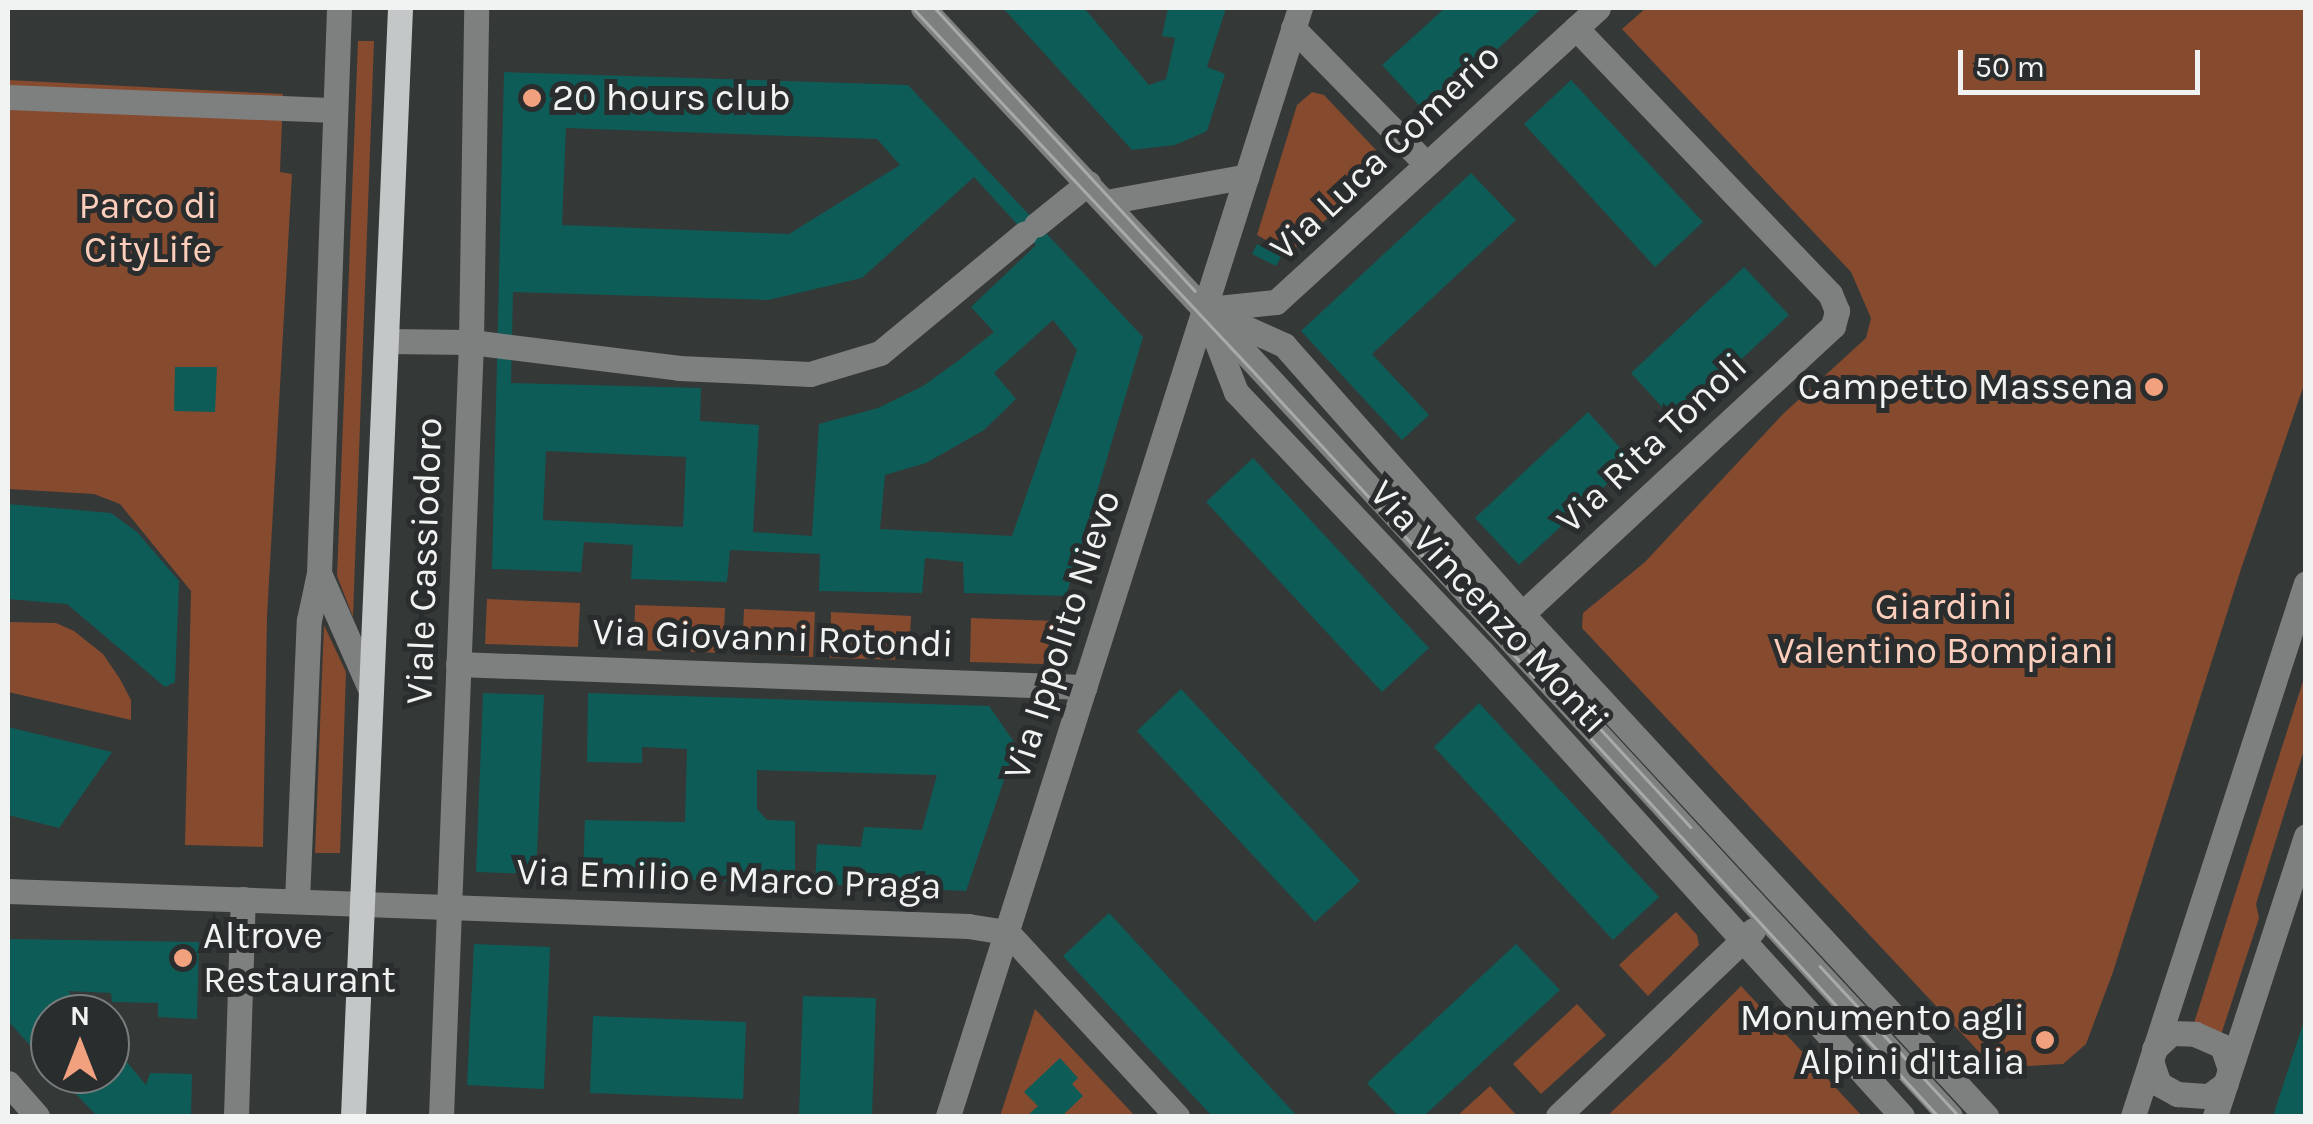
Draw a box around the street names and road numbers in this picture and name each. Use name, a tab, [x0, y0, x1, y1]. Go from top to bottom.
street label: Via Luca Comerio	[1261, 34, 1509, 270]
street label: Via Rita Tonoli	[1547, 343, 1757, 543]
street label: Viale Cassiodoro	[396, 417, 452, 705]
street label: Via Vincenzo Monti	[1360, 471, 1618, 743]
street label: Via Ippolito Nievo	[994, 485, 1130, 785]
street label: Via Giovanni Rotondi	[592, 609, 954, 667]
street label: Via Emilio e Marco Praga	[516, 849, 942, 909]

